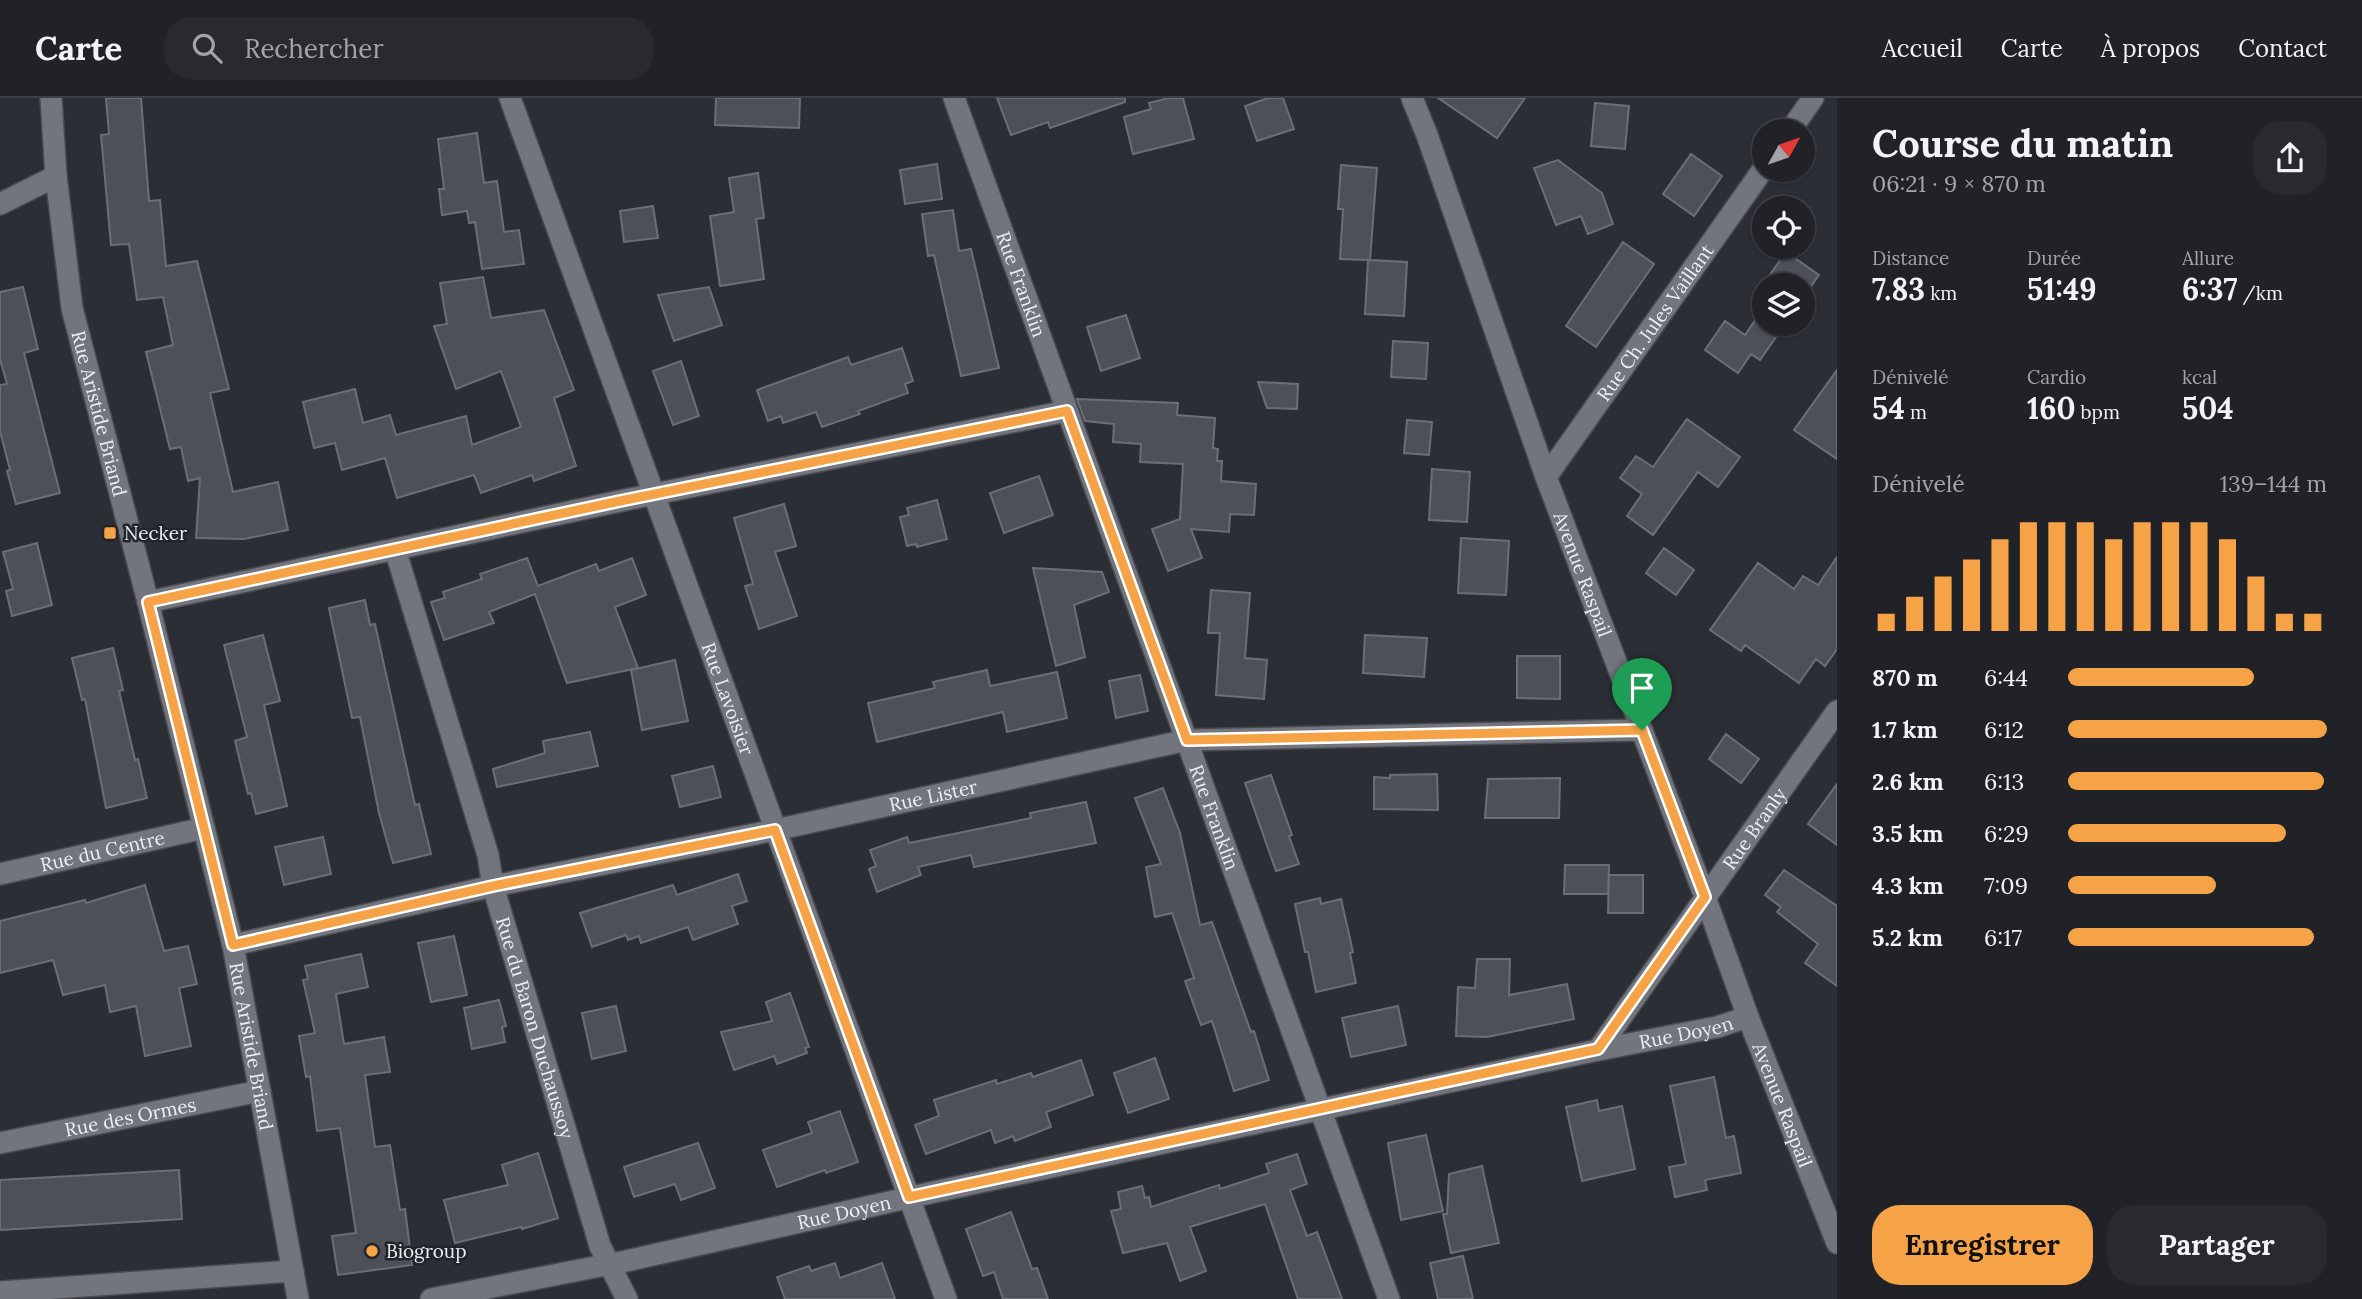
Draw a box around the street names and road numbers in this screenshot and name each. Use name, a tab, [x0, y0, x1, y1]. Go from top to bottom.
street label: Rue Franklin	[991, 228, 1052, 340]
street label: Rue Ch. Jules Vaillant	[1591, 239, 1719, 406]
street label: Rue Aristide Briand	[66, 328, 132, 499]
street label: Avenue Raspail	[1548, 507, 1617, 640]
street label: Rue Lavoisier	[697, 639, 760, 759]
street label: Rue Franklin	[1184, 761, 1245, 873]
street label: Rue Lister	[887, 774, 980, 817]
street label: Rue Branly	[1717, 783, 1791, 874]
street label: Rue du Centre	[38, 825, 167, 877]
street label: Rue du Baron Duchaussoy	[491, 914, 579, 1142]
street label: Rue Aristide Briand	[224, 960, 279, 1132]
street label: Rue Doyen	[1637, 1011, 1736, 1054]
street label: Avenue Raspail	[1747, 1038, 1818, 1171]
street label: Rue des Ormes	[63, 1092, 198, 1142]
street label: Rue Doyen	[795, 1190, 893, 1234]

